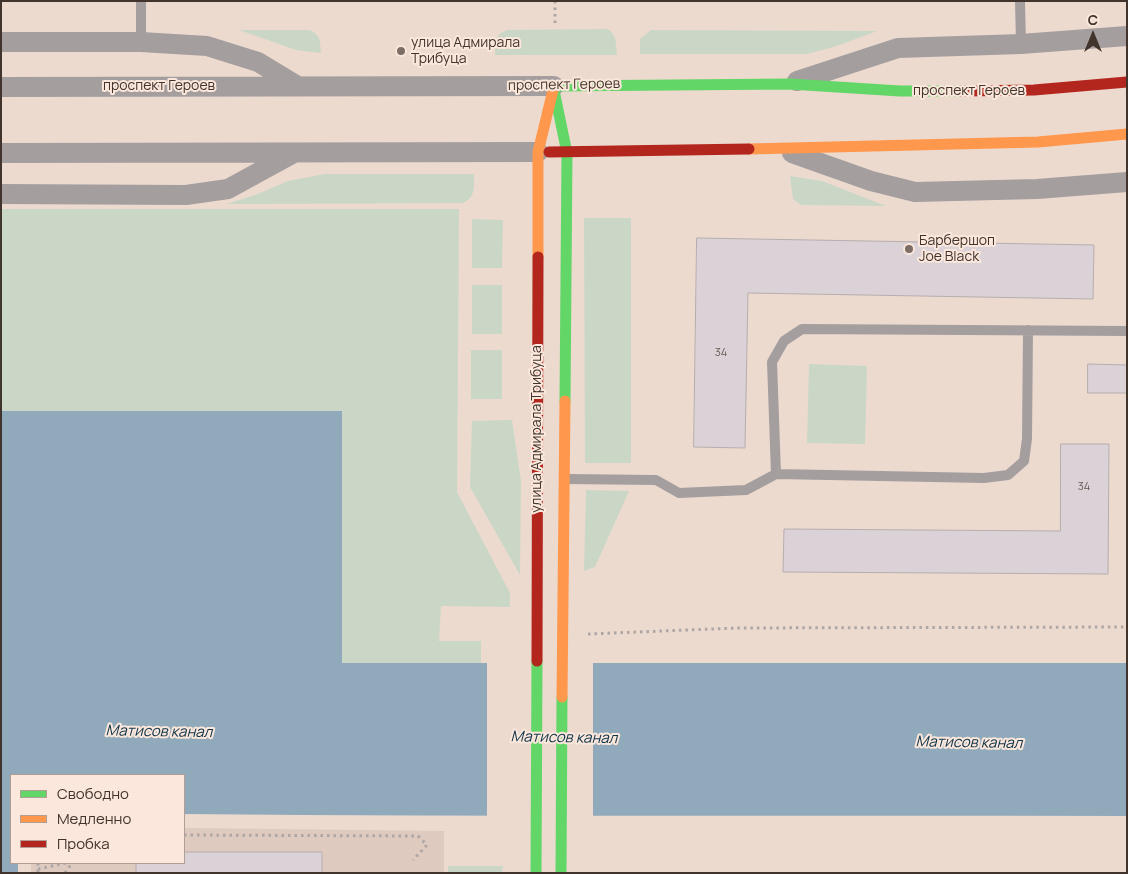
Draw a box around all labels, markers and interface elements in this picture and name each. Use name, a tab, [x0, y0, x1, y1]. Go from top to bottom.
north arrow	[1068, 10, 1118, 60]
text: С	[1088, 10, 1098, 29]
place label: улица Адмирала Трибуца	[411, 35, 520, 68]
marker: улица Адмирала Трибуца	[395, 45, 407, 57]
street label: проспект Героев	[508, 76, 620, 94]
street label: проспект Героев	[103, 78, 215, 94]
street label: проспект Героев	[913, 83, 1025, 99]
place label: Барбершоп Joe Black	[919, 233, 995, 266]
marker: Барбершоп Joe Black	[903, 243, 915, 255]
street label: улица Адмирала Трибуца	[529, 345, 545, 513]
house number: 34	[715, 346, 727, 360]
house number: 34	[1078, 480, 1090, 494]
water label: Матисов канал	[106, 722, 212, 742]
water label: Матисов канал	[511, 728, 617, 748]
water label: Матисов канал	[916, 733, 1022, 753]
legend	[10, 774, 185, 864]
text: Свободно	[57, 783, 129, 804]
text: Медленно	[57, 808, 131, 829]
text: Пробка	[57, 833, 110, 854]

